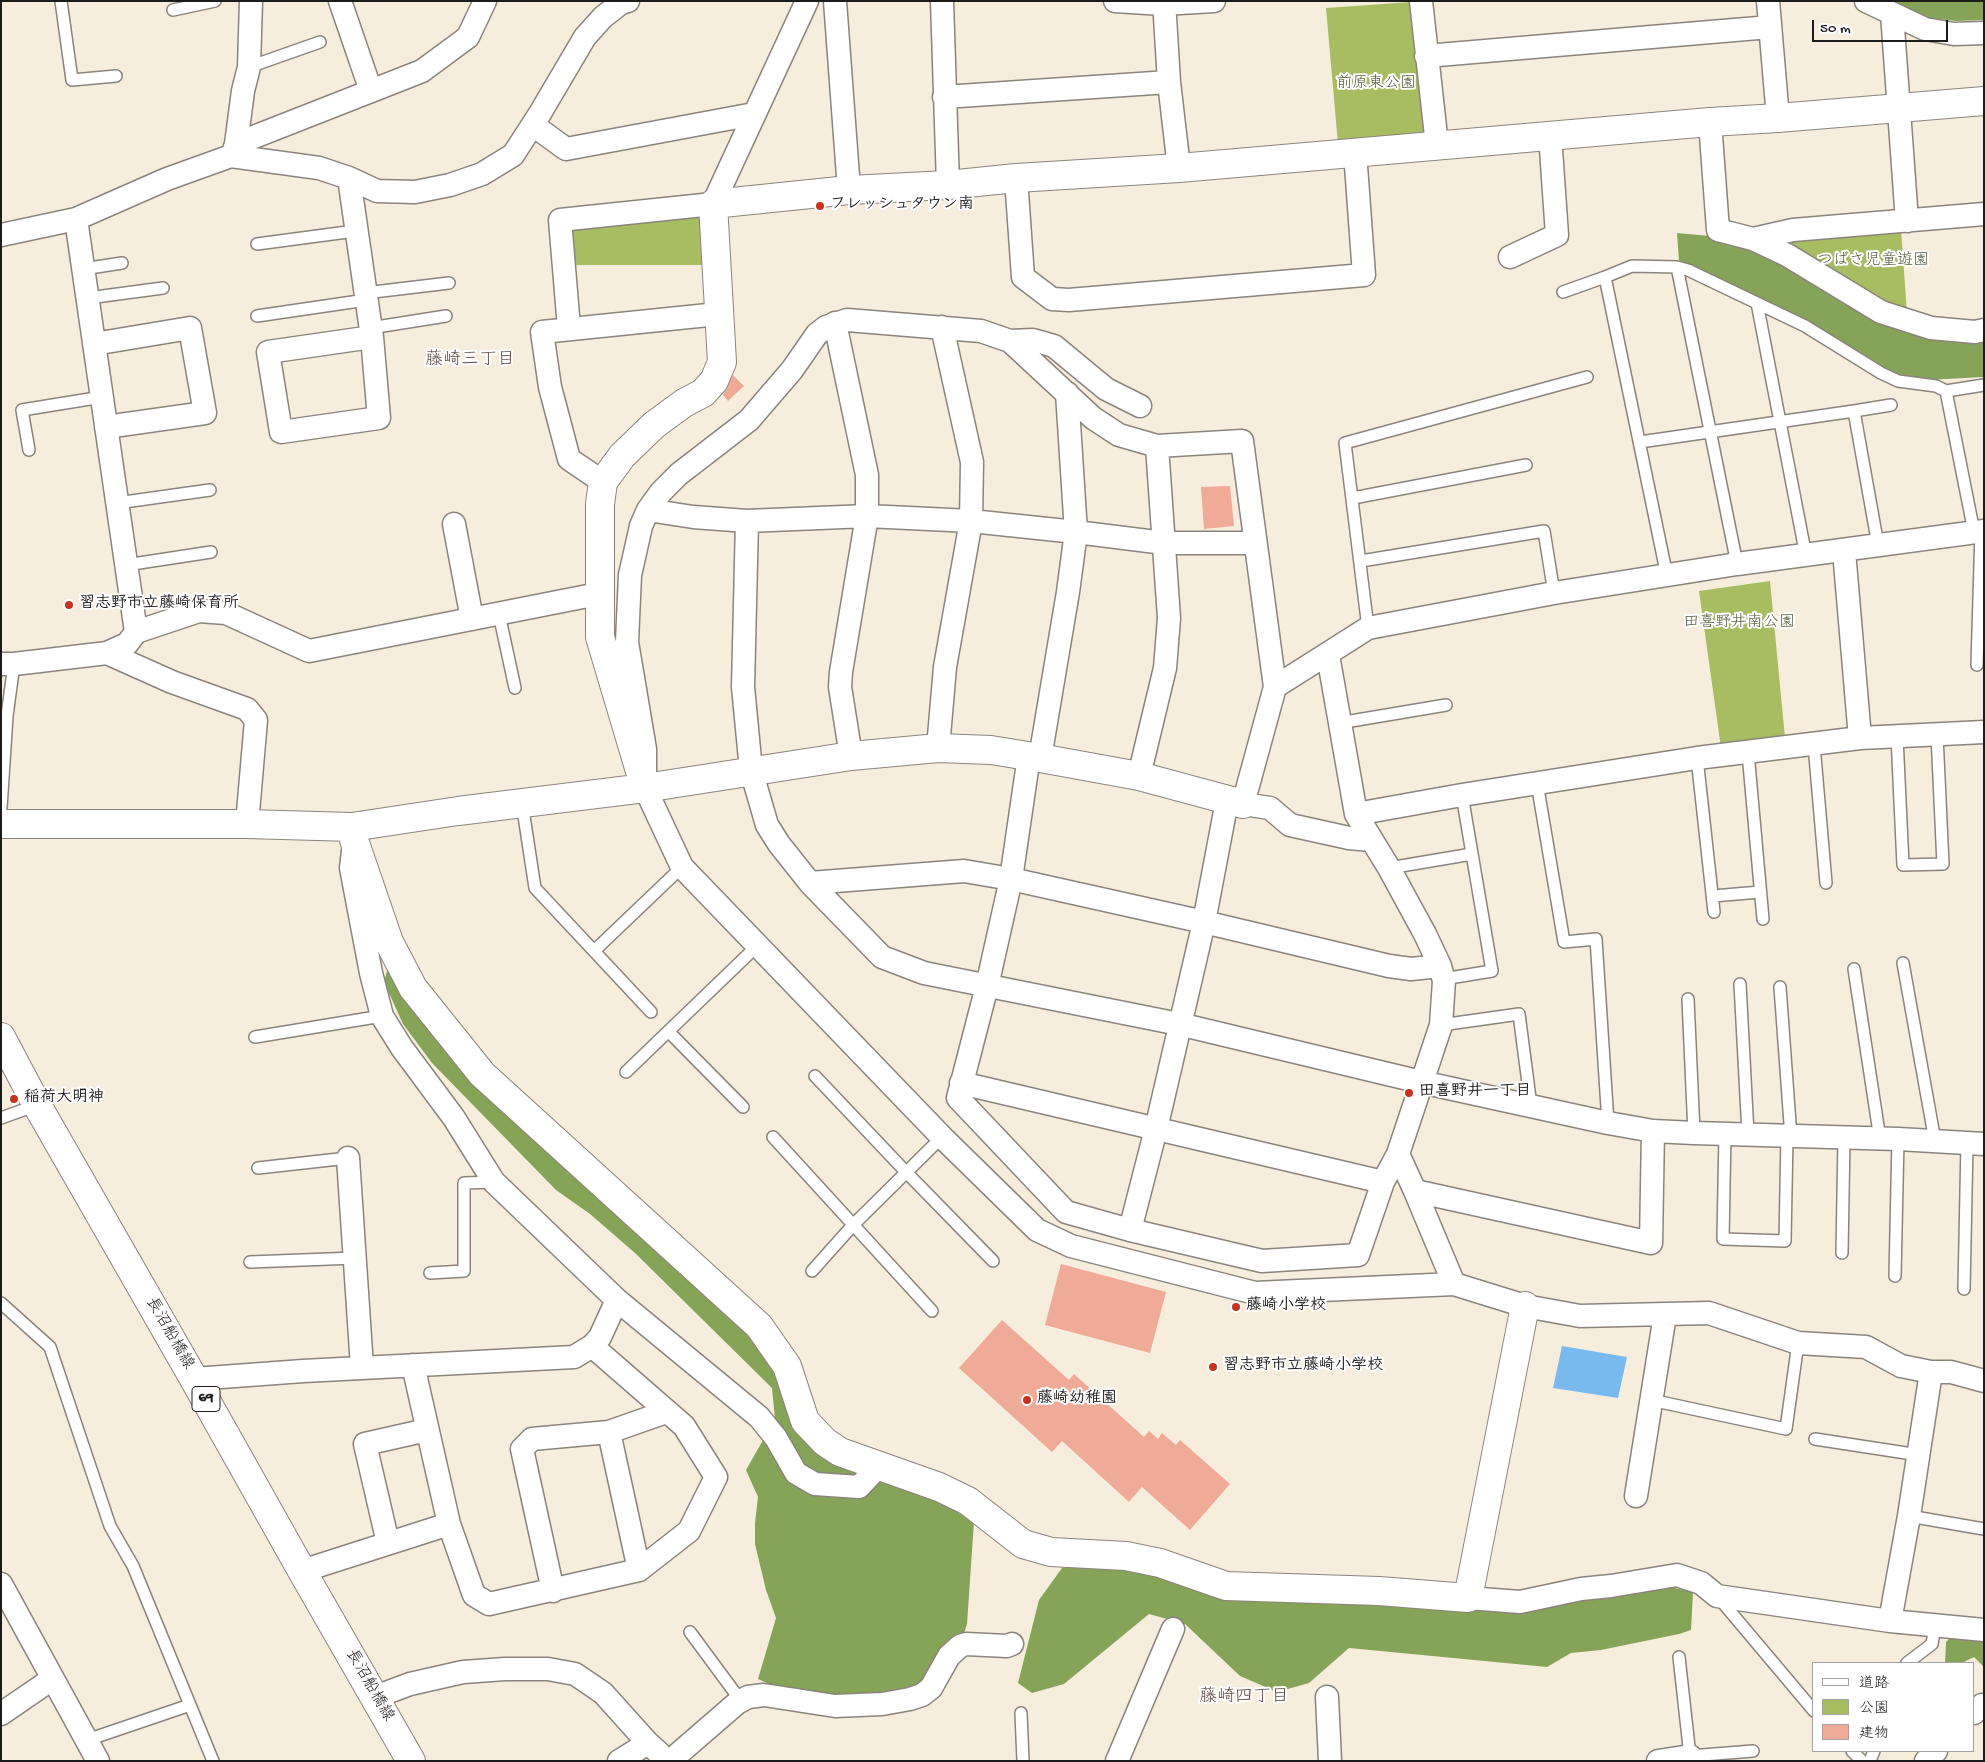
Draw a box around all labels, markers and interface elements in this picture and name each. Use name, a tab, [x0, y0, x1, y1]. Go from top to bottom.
scale bar	[1815, 10, 1951, 42]
text: 50 m	[1820, 20, 1851, 38]
park label: 前原東公園	[1336, 75, 1416, 95]
place label: フレッシュタウン南	[830, 196, 974, 216]
marker: フレッシュタウン南	[814, 200, 826, 212]
park label: つばさ児童遊園	[1817, 252, 1929, 272]
district label: 藤崎三丁目	[425, 350, 515, 372]
place label: 習志野市立藤崎保育所	[79, 595, 239, 615]
marker: 習志野市立藤崎保育所	[63, 599, 75, 611]
park label: 田喜野井南公園	[1683, 614, 1795, 634]
place label: 田喜野井一丁目	[1419, 1083, 1531, 1103]
marker: 田喜野井一丁目	[1403, 1087, 1415, 1099]
place label: 稲荷大明神	[24, 1089, 104, 1109]
marker: 稲荷大明神	[8, 1093, 20, 1105]
street label: 長沼船橋線	[141, 1295, 197, 1373]
place label: 藤崎小学校	[1246, 1297, 1326, 1317]
marker: 藤崎小学校	[1230, 1301, 1242, 1313]
place label: 習志野市立藤崎小学校	[1223, 1357, 1383, 1377]
marker: 習志野市立藤崎小学校	[1207, 1361, 1219, 1373]
road number: 69	[192, 1386, 220, 1412]
place label: 藤崎幼稚園	[1037, 1390, 1117, 1410]
marker: 藤崎幼稚園	[1021, 1394, 1033, 1406]
street label: 長沼船橋線	[341, 1647, 397, 1725]
legend	[1812, 1662, 1975, 1752]
text: 道路	[1859, 1675, 1889, 1693]
district label: 藤崎四丁目	[1199, 1687, 1289, 1709]
text: 公園	[1859, 1700, 1889, 1718]
text: 建物	[1859, 1725, 1889, 1743]

